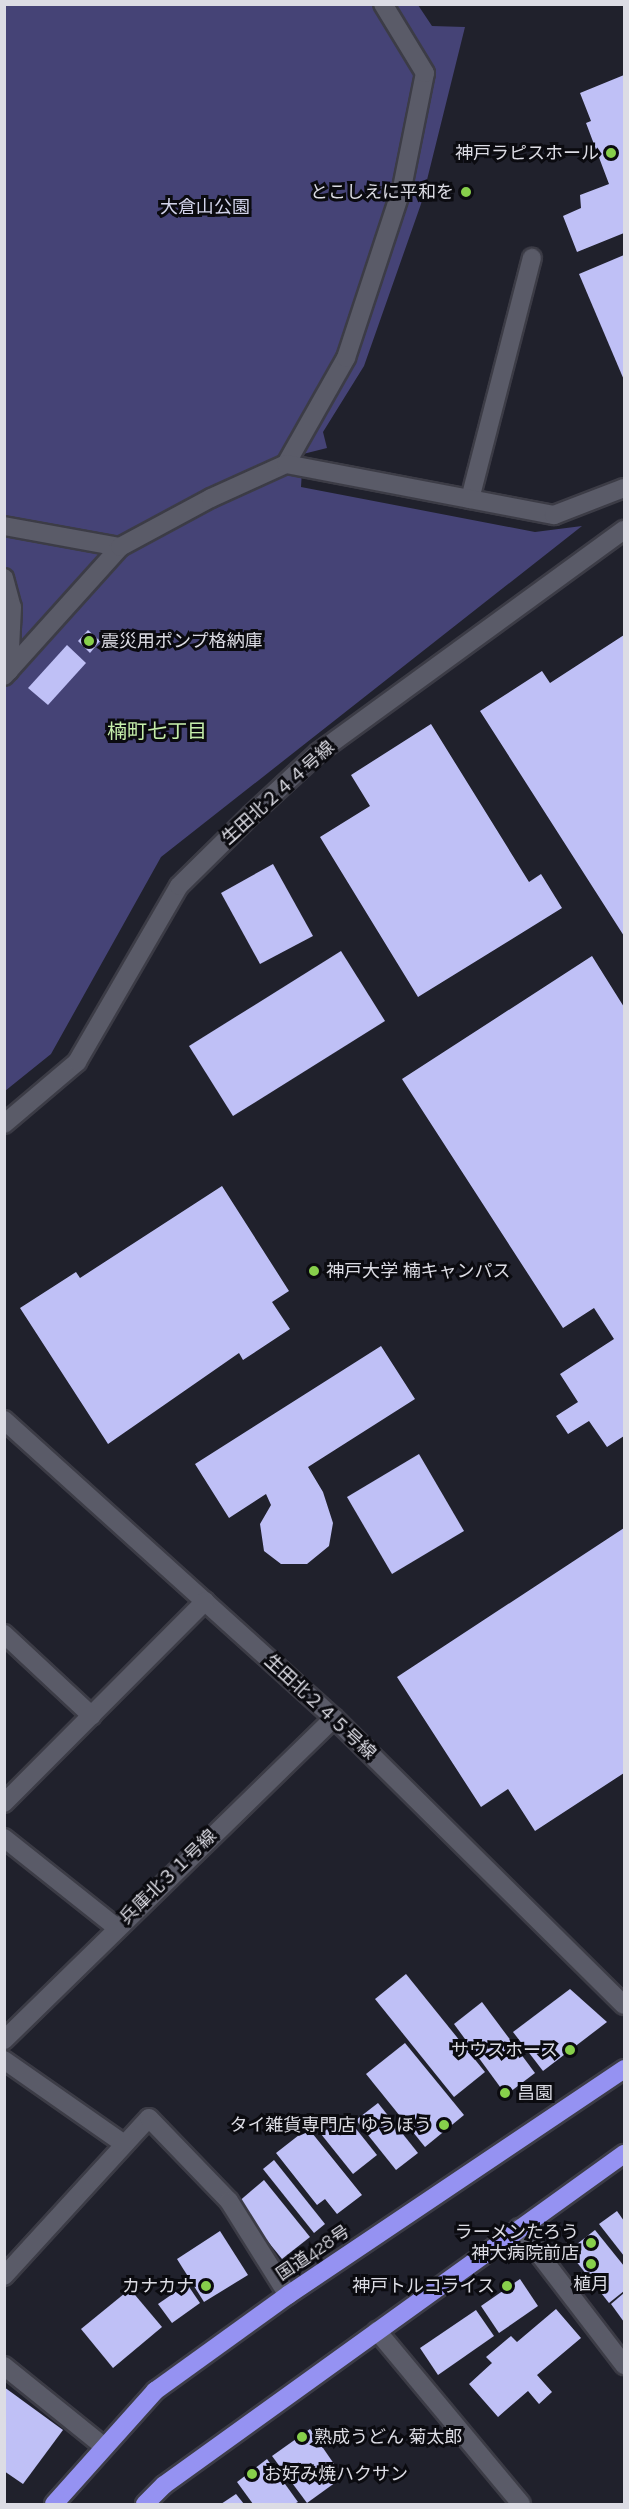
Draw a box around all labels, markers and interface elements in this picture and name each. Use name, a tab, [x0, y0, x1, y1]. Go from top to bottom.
place label: 神戸ラピスホール	[455, 142, 599, 164]
marker: 神戸ラピスホール	[604, 146, 618, 160]
place label: とこしえに平和を	[310, 181, 454, 203]
marker: とこしえに平和を	[459, 185, 473, 199]
park label: 大倉山公園	[160, 196, 250, 218]
place label: 震災用ポンプ格納庫	[101, 630, 263, 652]
marker: 震災用ポンプ格納庫	[82, 634, 96, 648]
district label: 楠町七丁目	[107, 719, 207, 743]
street label: 生田北２４４号線	[217, 737, 339, 849]
place label: 神戸大学 楠キャンパス	[326, 1260, 511, 1282]
marker: 神戸大学 楠キャンパス	[307, 1264, 321, 1278]
street label: 生田北２４５号線	[260, 1650, 380, 1764]
street label: 兵庫北３１号線	[115, 1825, 221, 1929]
place label: サウスホース	[450, 2039, 558, 2061]
marker: サウスホース	[563, 2043, 577, 2057]
place label: 昌園	[517, 2082, 553, 2104]
marker: 昌園	[498, 2086, 512, 2100]
place label: タイ雑貨専門店 ゆうほう	[229, 2114, 432, 2136]
marker: タイ雑貨専門店 ゆうほう	[437, 2118, 451, 2132]
street label: 国道428号	[272, 2221, 354, 2285]
place label: ラーメンたろう 神大病院前店	[453, 2222, 579, 2264]
marker: ラーメンたろう 神大病院前店	[584, 2236, 598, 2250]
marker: 植月	[584, 2257, 598, 2271]
place label: 植月	[573, 2273, 609, 2295]
place label: カナカナ	[122, 2275, 194, 2297]
place label: 神戸トルコライス	[351, 2275, 495, 2297]
marker: カナカナ	[199, 2279, 213, 2293]
marker: 神戸トルコライス	[500, 2279, 514, 2293]
place label: 熟成うどん 菊太郎	[314, 2426, 463, 2448]
marker: 熟成うどん 菊太郎	[295, 2430, 309, 2444]
place label: お好み焼ハクサン	[264, 2463, 408, 2485]
marker: お好み焼ハクサン	[245, 2467, 259, 2481]

